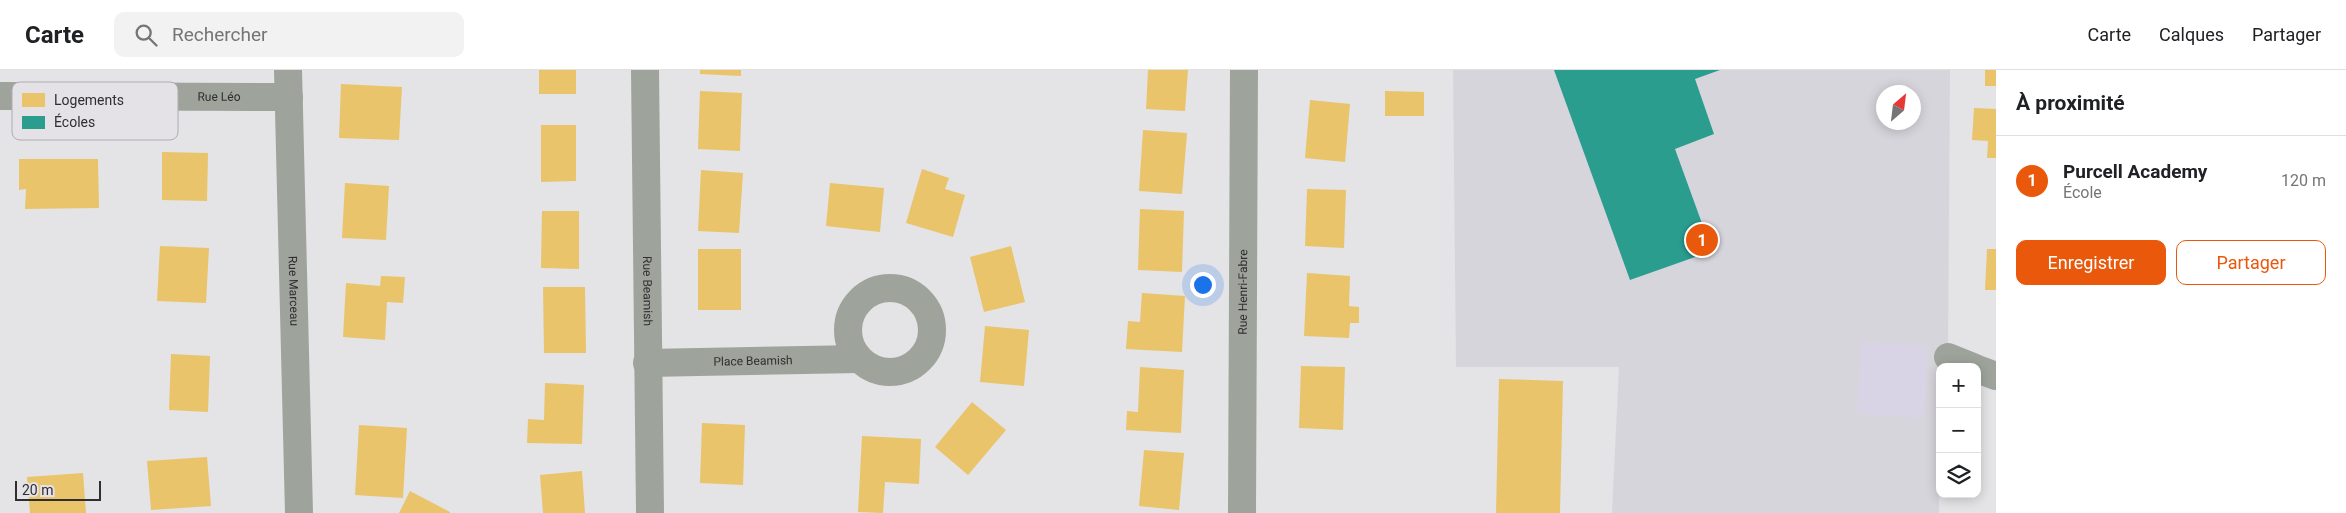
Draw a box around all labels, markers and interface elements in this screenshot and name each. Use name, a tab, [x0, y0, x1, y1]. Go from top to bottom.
search box	[114, 12, 464, 57]
text: Carte	[25, 21, 84, 49]
icon: search	[132, 21, 160, 49]
text: Rechercher	[172, 23, 267, 46]
text: Carte	[2088, 24, 2131, 45]
text: Calques	[2159, 24, 2224, 45]
text: Partager	[2252, 24, 2321, 45]
legend	[12, 82, 178, 140]
north arrow	[1876, 85, 1921, 130]
street label: Rue Léo	[197, 90, 241, 104]
text: À proximité	[2016, 91, 2125, 115]
text: Logements	[54, 92, 124, 108]
text: Écoles	[54, 113, 95, 130]
text: Purcell Academy	[2063, 160, 2207, 183]
text: 1	[2027, 171, 2037, 190]
text: 120 m	[2281, 171, 2326, 190]
text: École	[2063, 183, 2102, 202]
pin: 1	[1686, 221, 1718, 259]
button: Enregistrer	[2016, 240, 2166, 285]
button: Partager	[2176, 240, 2326, 285]
street label: Rue Henri-Fabre	[1236, 249, 1250, 335]
street label: Rue Marceau	[286, 256, 301, 326]
street label: Rue Beamish	[640, 256, 655, 326]
your location	[1190, 272, 1216, 298]
street label: Place Beamish	[713, 353, 793, 369]
map controls	[1936, 363, 1981, 498]
button: +	[1936, 363, 1981, 408]
button: −	[1936, 408, 1981, 453]
button: layers	[1936, 453, 1981, 498]
scale bar	[15, 478, 101, 501]
text: 20 m	[22, 482, 54, 498]

